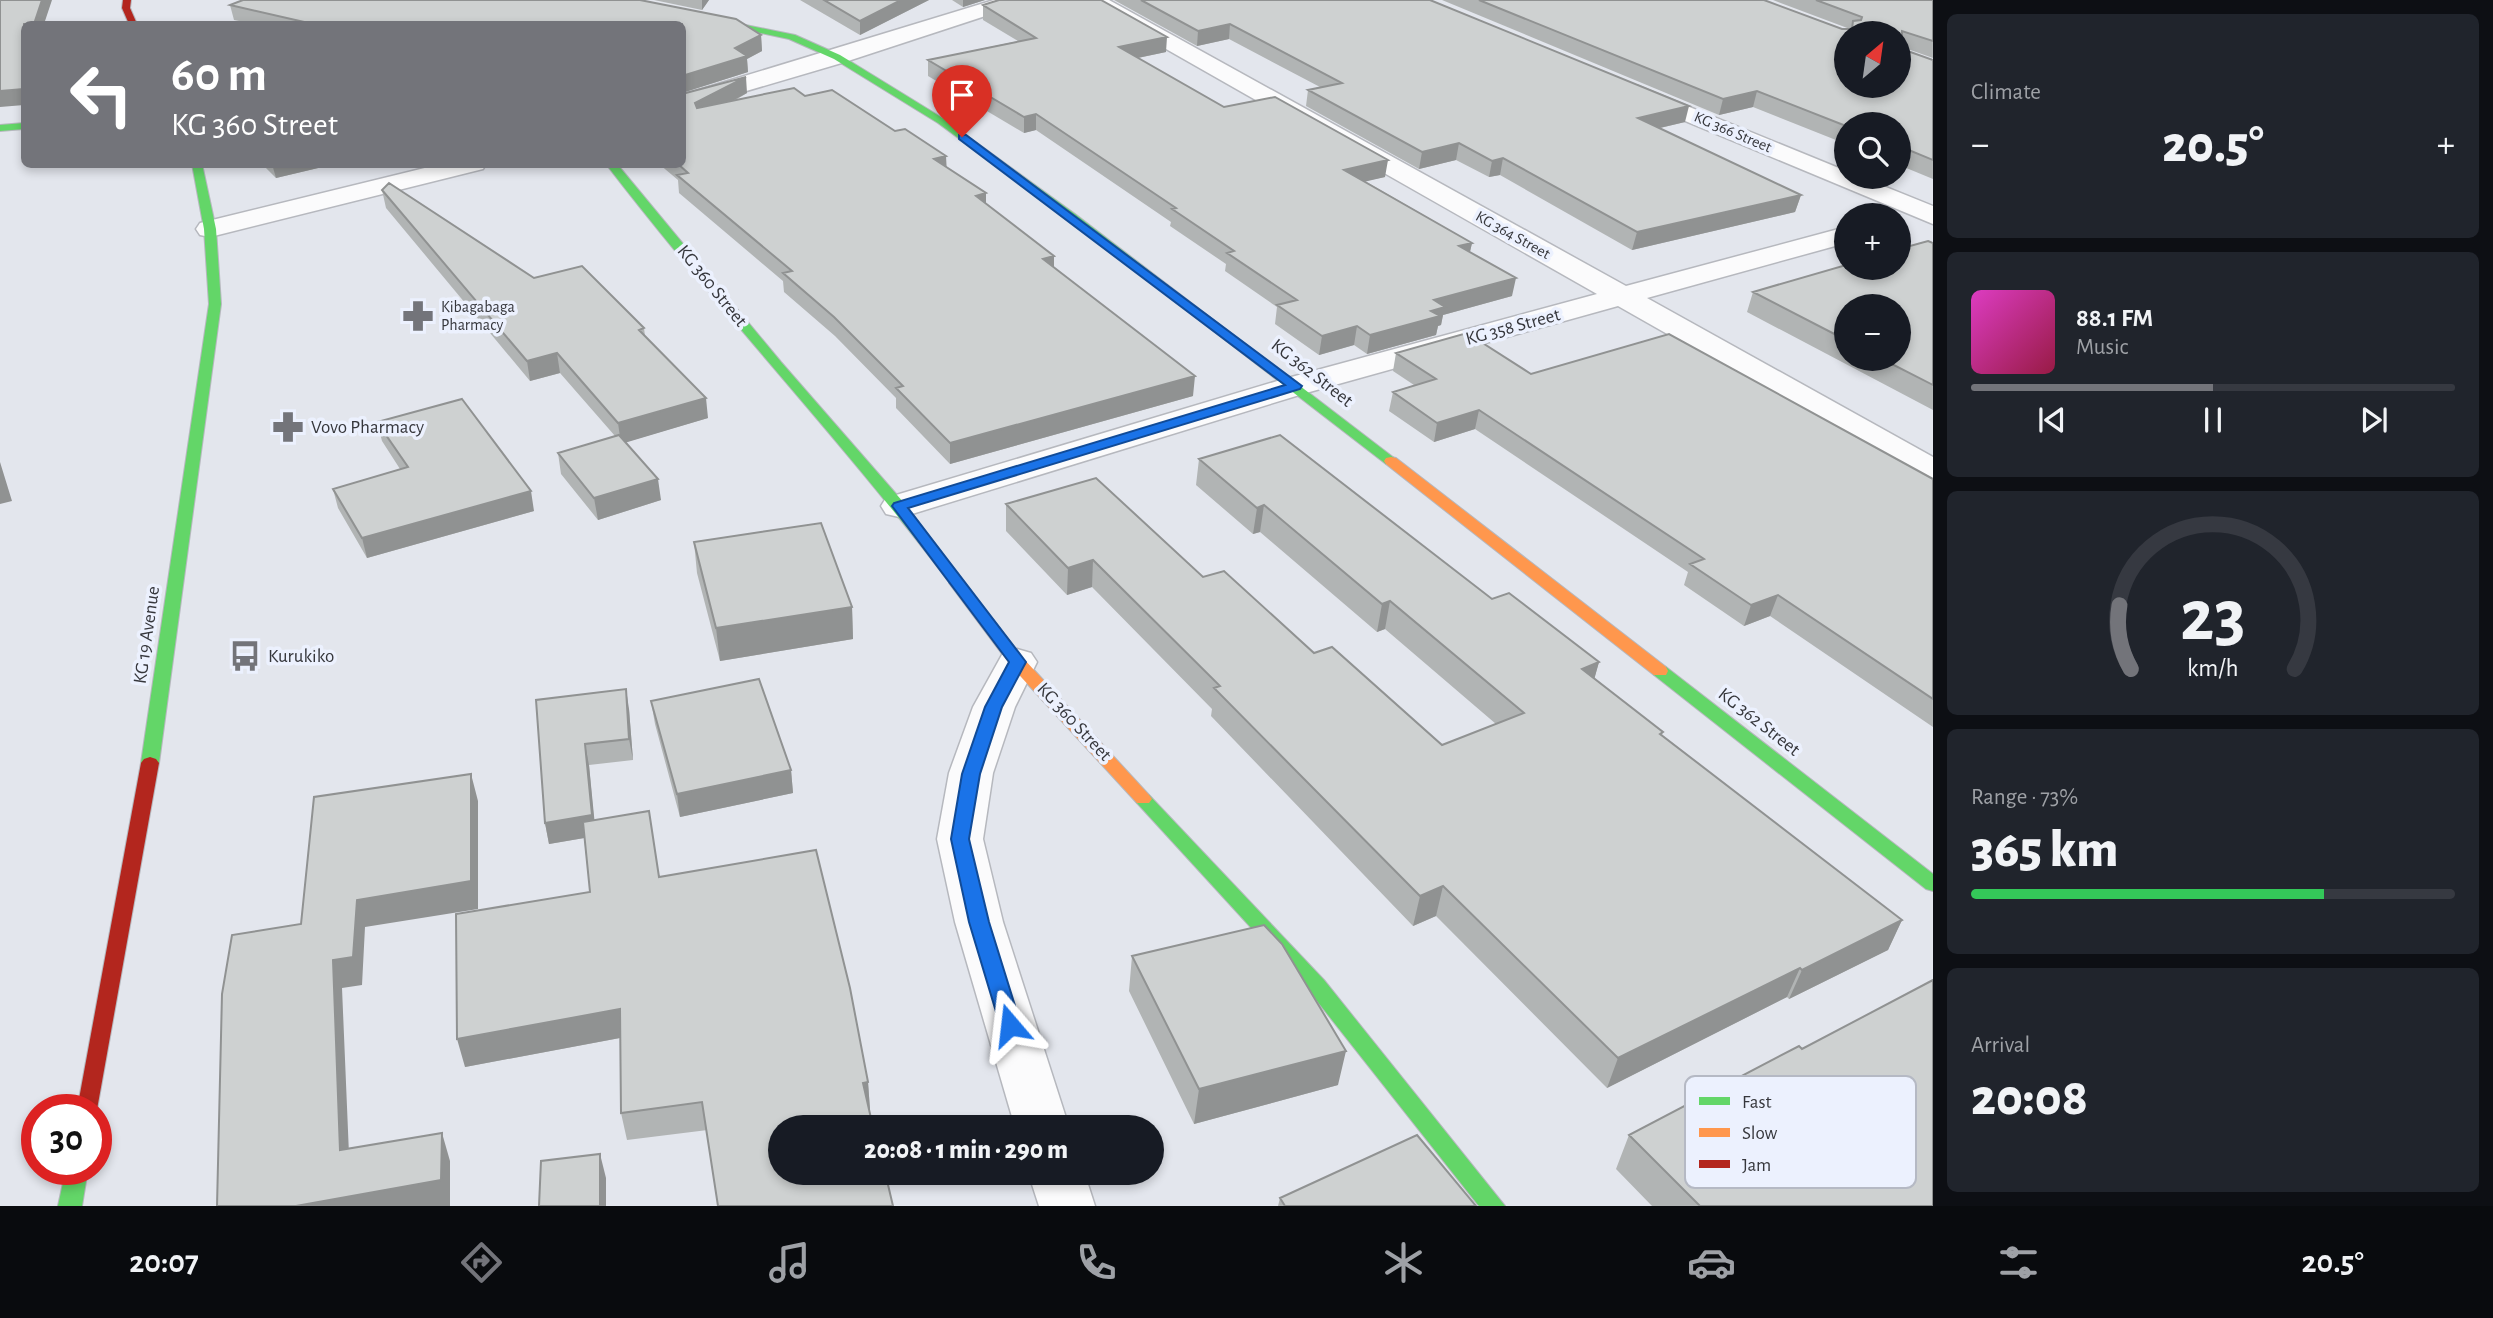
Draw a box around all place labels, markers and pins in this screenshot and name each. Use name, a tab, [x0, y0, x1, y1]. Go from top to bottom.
pin	[932, 65, 992, 137]
pharmacy icon: Kibagabaga Pharmacy	[401, 299, 435, 333]
place label: Kibagabaga Pharmacy	[441, 299, 515, 334]
pharmacy icon: Vovo Pharmacy	[271, 410, 305, 444]
place label: Vovo Pharmacy	[311, 418, 424, 437]
bus stop icon: Kurukiko	[228, 639, 262, 673]
place label: Kurukiko	[268, 647, 334, 666]

